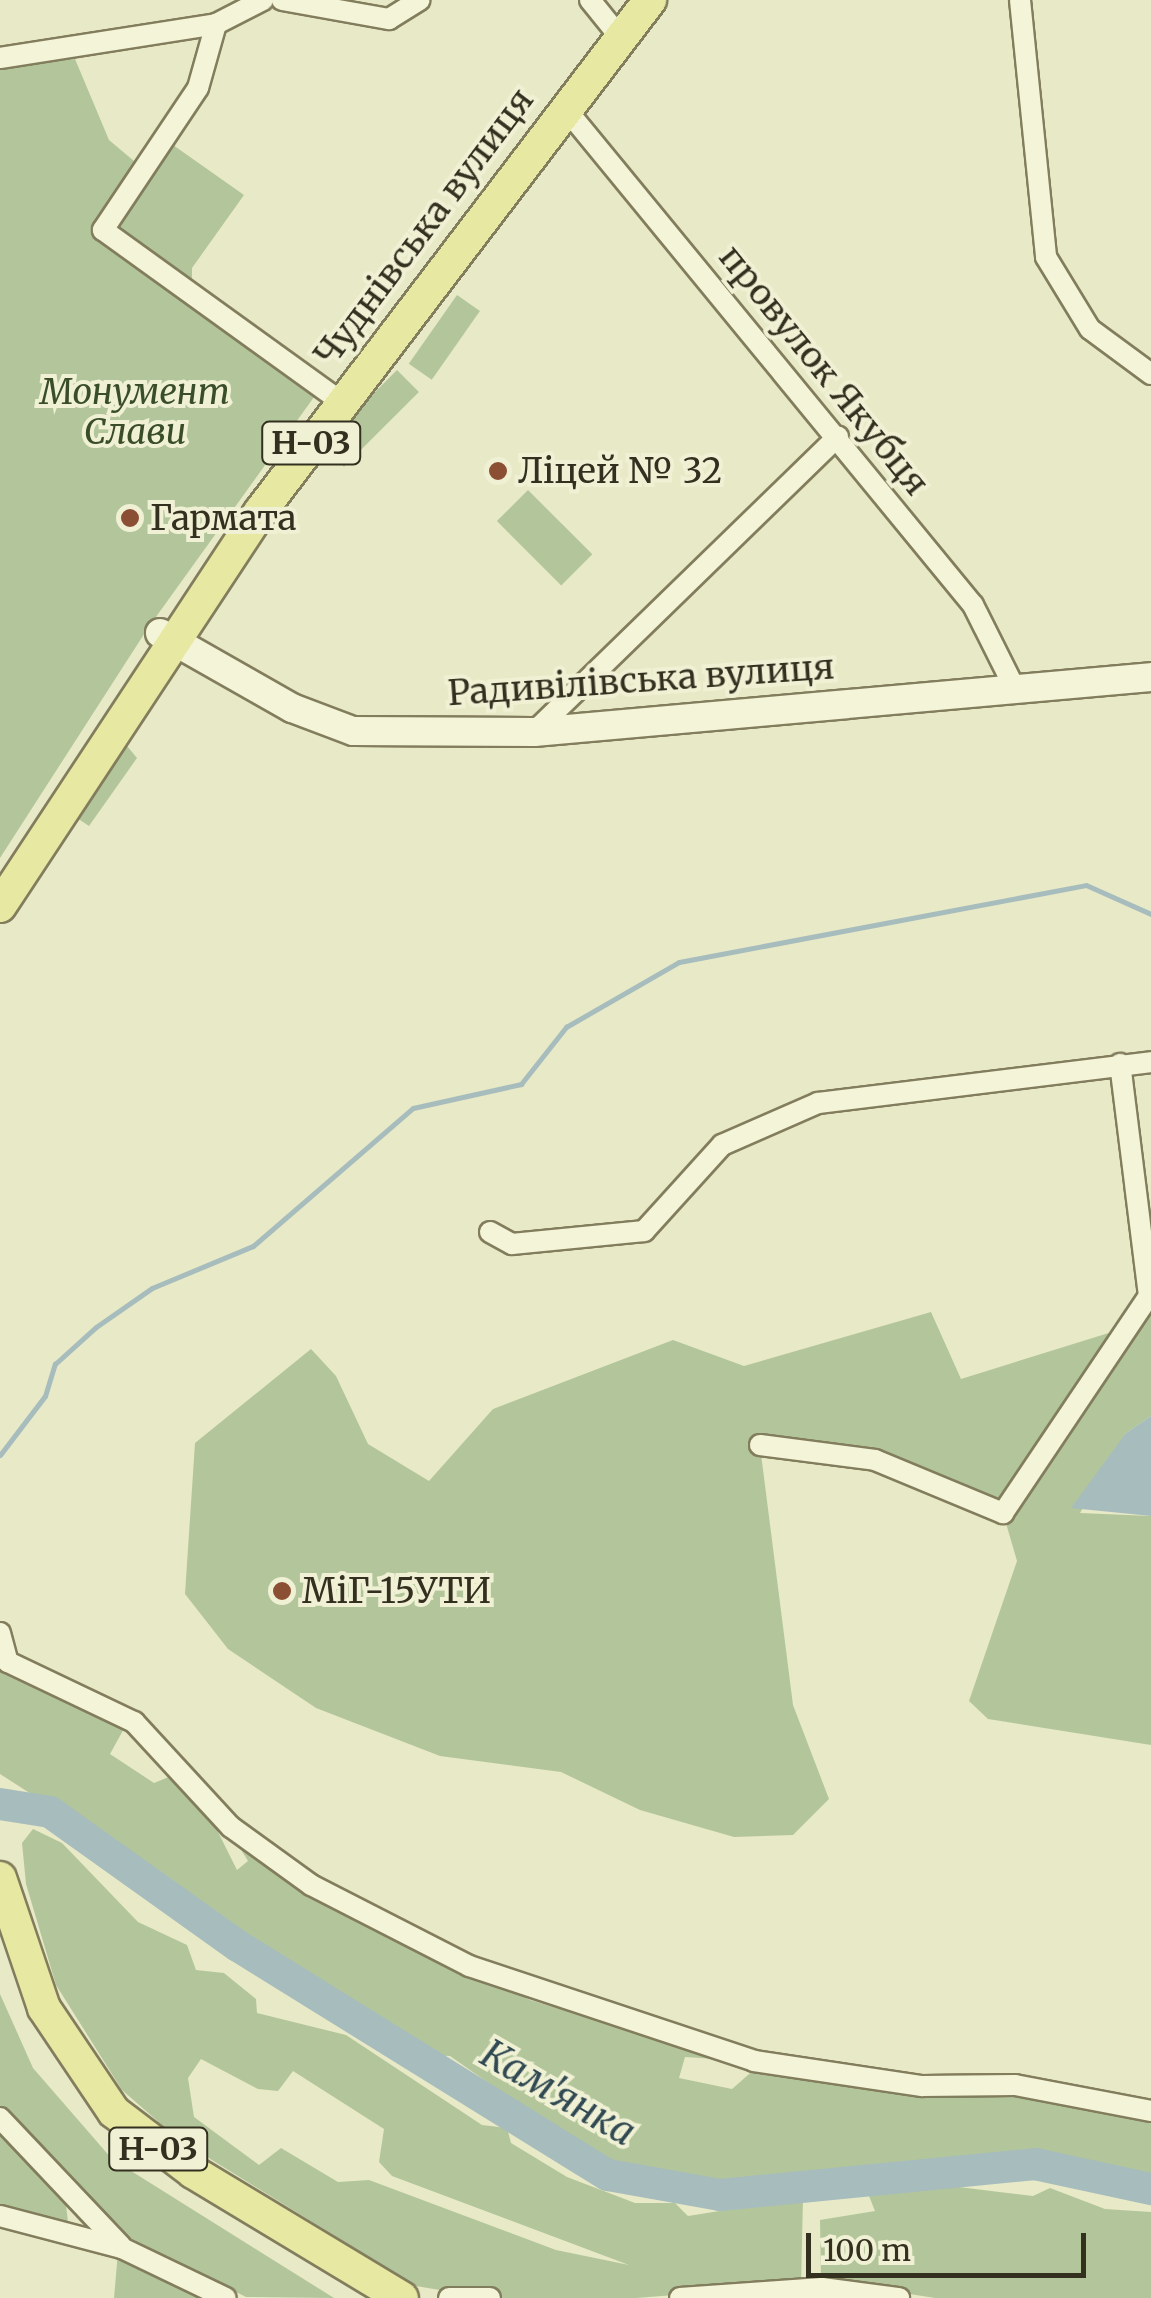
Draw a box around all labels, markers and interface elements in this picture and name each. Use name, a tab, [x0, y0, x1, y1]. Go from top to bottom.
street label: Чуднівська вулиця	[306, 80, 542, 374]
street label: провулок Якубця	[710, 237, 938, 503]
park label: Монумент Слави	[40, 371, 230, 453]
road number: Н-03	[261, 416, 361, 470]
place label: Ліцей № 32	[518, 450, 722, 492]
marker: Ліцей № 32	[487, 460, 509, 482]
place label: Гармата	[150, 497, 297, 539]
marker: Гармата	[119, 507, 141, 529]
street label: Радивілівська вулиця	[446, 646, 836, 714]
place label: МіГ-15УТИ	[302, 1570, 491, 1612]
marker: МіГ-15УТИ	[271, 1580, 293, 1602]
water label: Кам'янка	[473, 2031, 643, 2155]
road number: Н-03	[108, 2122, 208, 2176]
scale bar	[811, 2213, 1091, 2275]
text: 100 m	[823, 2231, 911, 2269]

